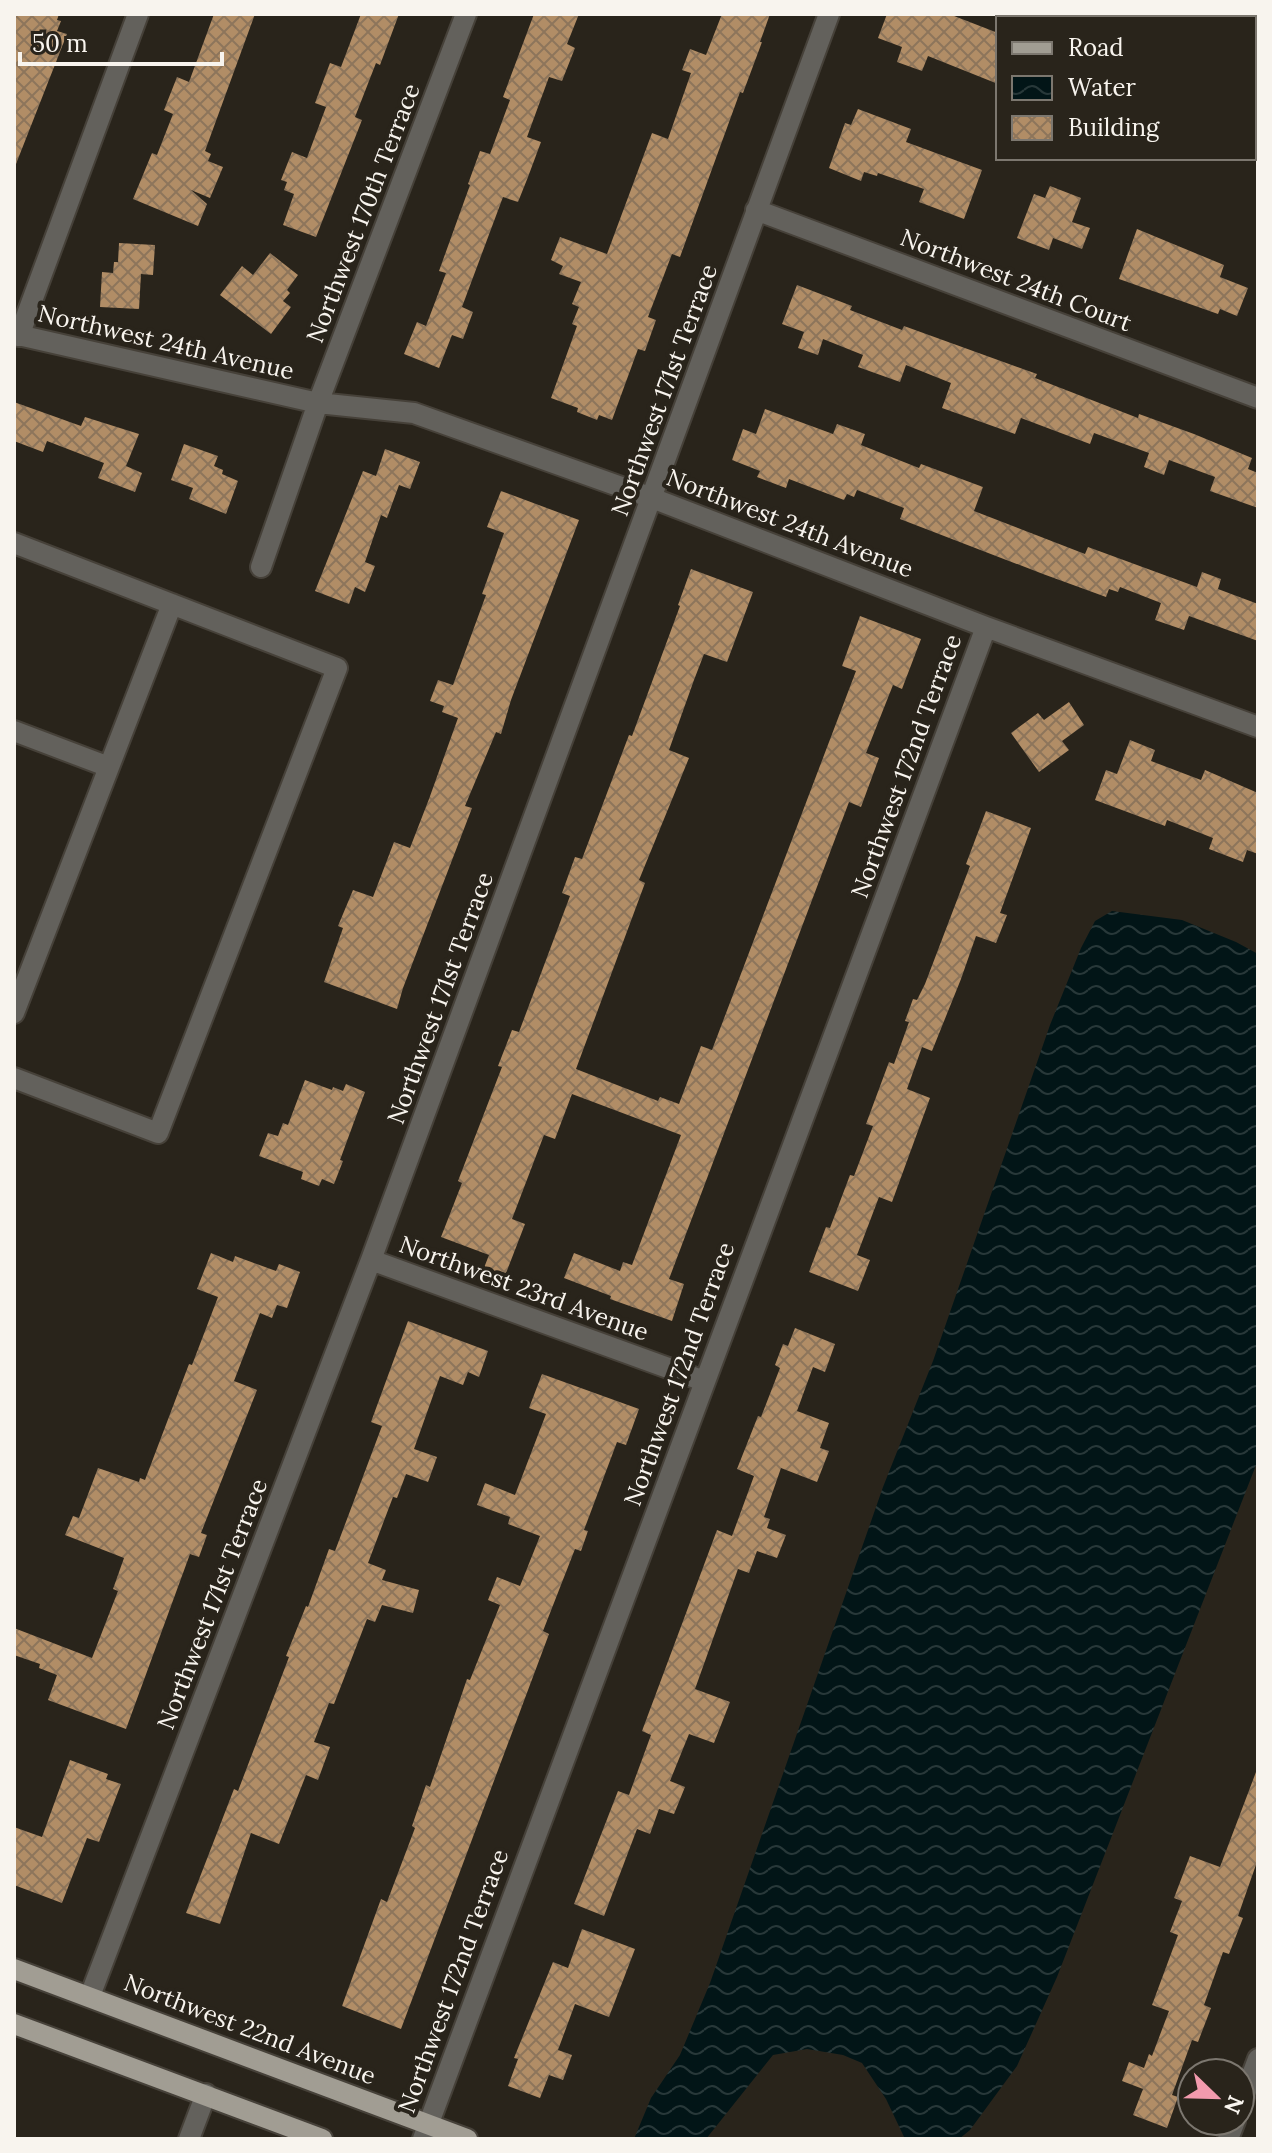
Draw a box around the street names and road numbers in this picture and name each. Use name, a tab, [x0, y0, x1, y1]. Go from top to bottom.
street label: Northwest 170th Terrace	[299, 79, 427, 347]
street label: Northwest 24th Court	[896, 222, 1137, 339]
street label: Northwest 171st Terrace	[604, 260, 724, 520]
street label: Northwest 24th Avenue	[35, 297, 297, 387]
street label: Northwest 24th Avenue	[662, 462, 918, 584]
street label: Northwest 172nd Terrace	[844, 630, 968, 902]
street label: Northwest 171st Terrace	[380, 868, 500, 1128]
street label: Northwest 23rd Avenue	[395, 1228, 653, 1348]
street label: Northwest 172nd Terrace	[617, 1238, 741, 1510]
street label: Northwest 171st Terrace	[150, 1474, 274, 1734]
street label: Northwest 172nd Terrace	[391, 1845, 515, 2117]
street label: Northwest 22nd Avenue	[120, 1967, 380, 2091]

